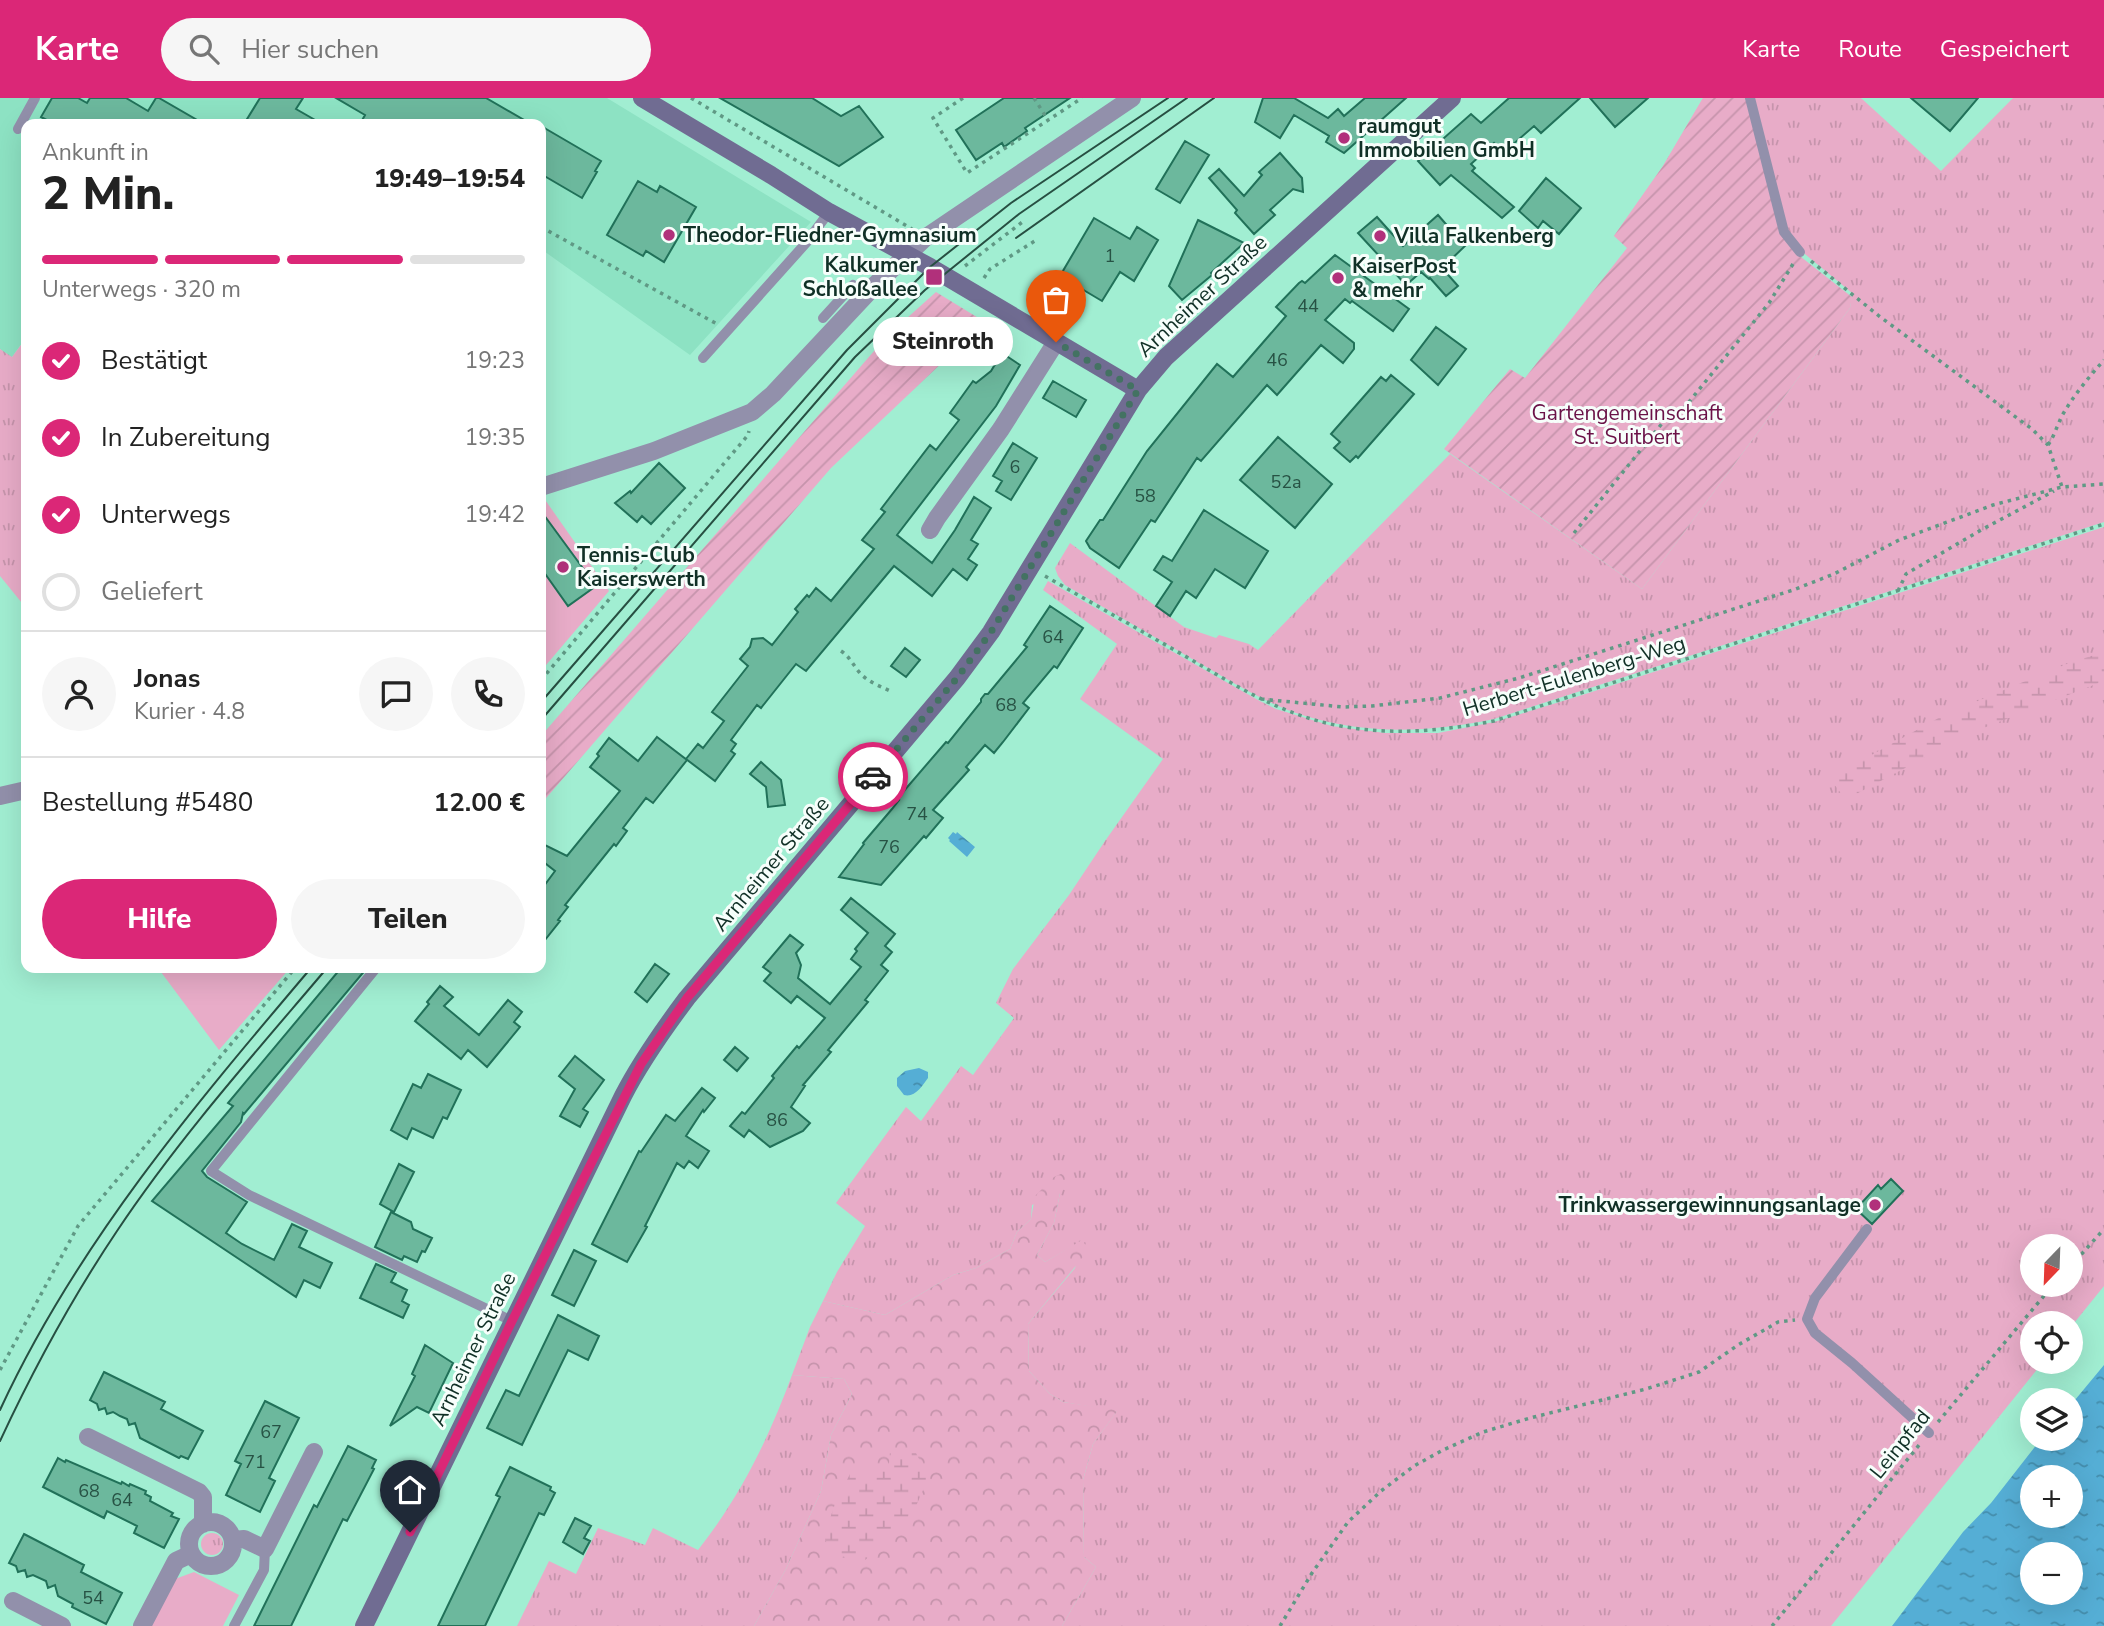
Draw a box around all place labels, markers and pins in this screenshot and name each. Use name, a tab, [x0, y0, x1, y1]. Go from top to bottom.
place label: raumgut Immobilien GmbH	[1358, 112, 1535, 164]
marker: raumgut Immobilien GmbH	[1336, 130, 1352, 146]
place label: Theodor-Fliedner-Gymnasium	[683, 221, 977, 249]
place label: Villa Falkenberg	[1393, 222, 1554, 250]
marker: Theodor-Fliedner-Gymnasium	[661, 227, 677, 243]
marker: Villa Falkenberg	[1372, 228, 1388, 244]
place label: Kalkumer Schloßallee	[803, 251, 919, 303]
place label: KaiserPost & mehr	[1352, 252, 1457, 304]
marker: Kalkumer Schloßallee	[924, 267, 944, 287]
pin	[1026, 270, 1086, 342]
marker: KaiserPost & mehr	[1330, 270, 1346, 286]
callout: Steinroth	[874, 317, 1014, 366]
place label: Tennis-Club Kaiserswerth	[577, 541, 706, 593]
marker: Tennis-Club Kaiserswerth	[555, 559, 571, 575]
place label: Trinkwassergewinnungsanlage	[1559, 1191, 1861, 1219]
marker: Trinkwassergewinnungsanlage	[1867, 1197, 1883, 1213]
pin	[380, 1460, 440, 1532]

